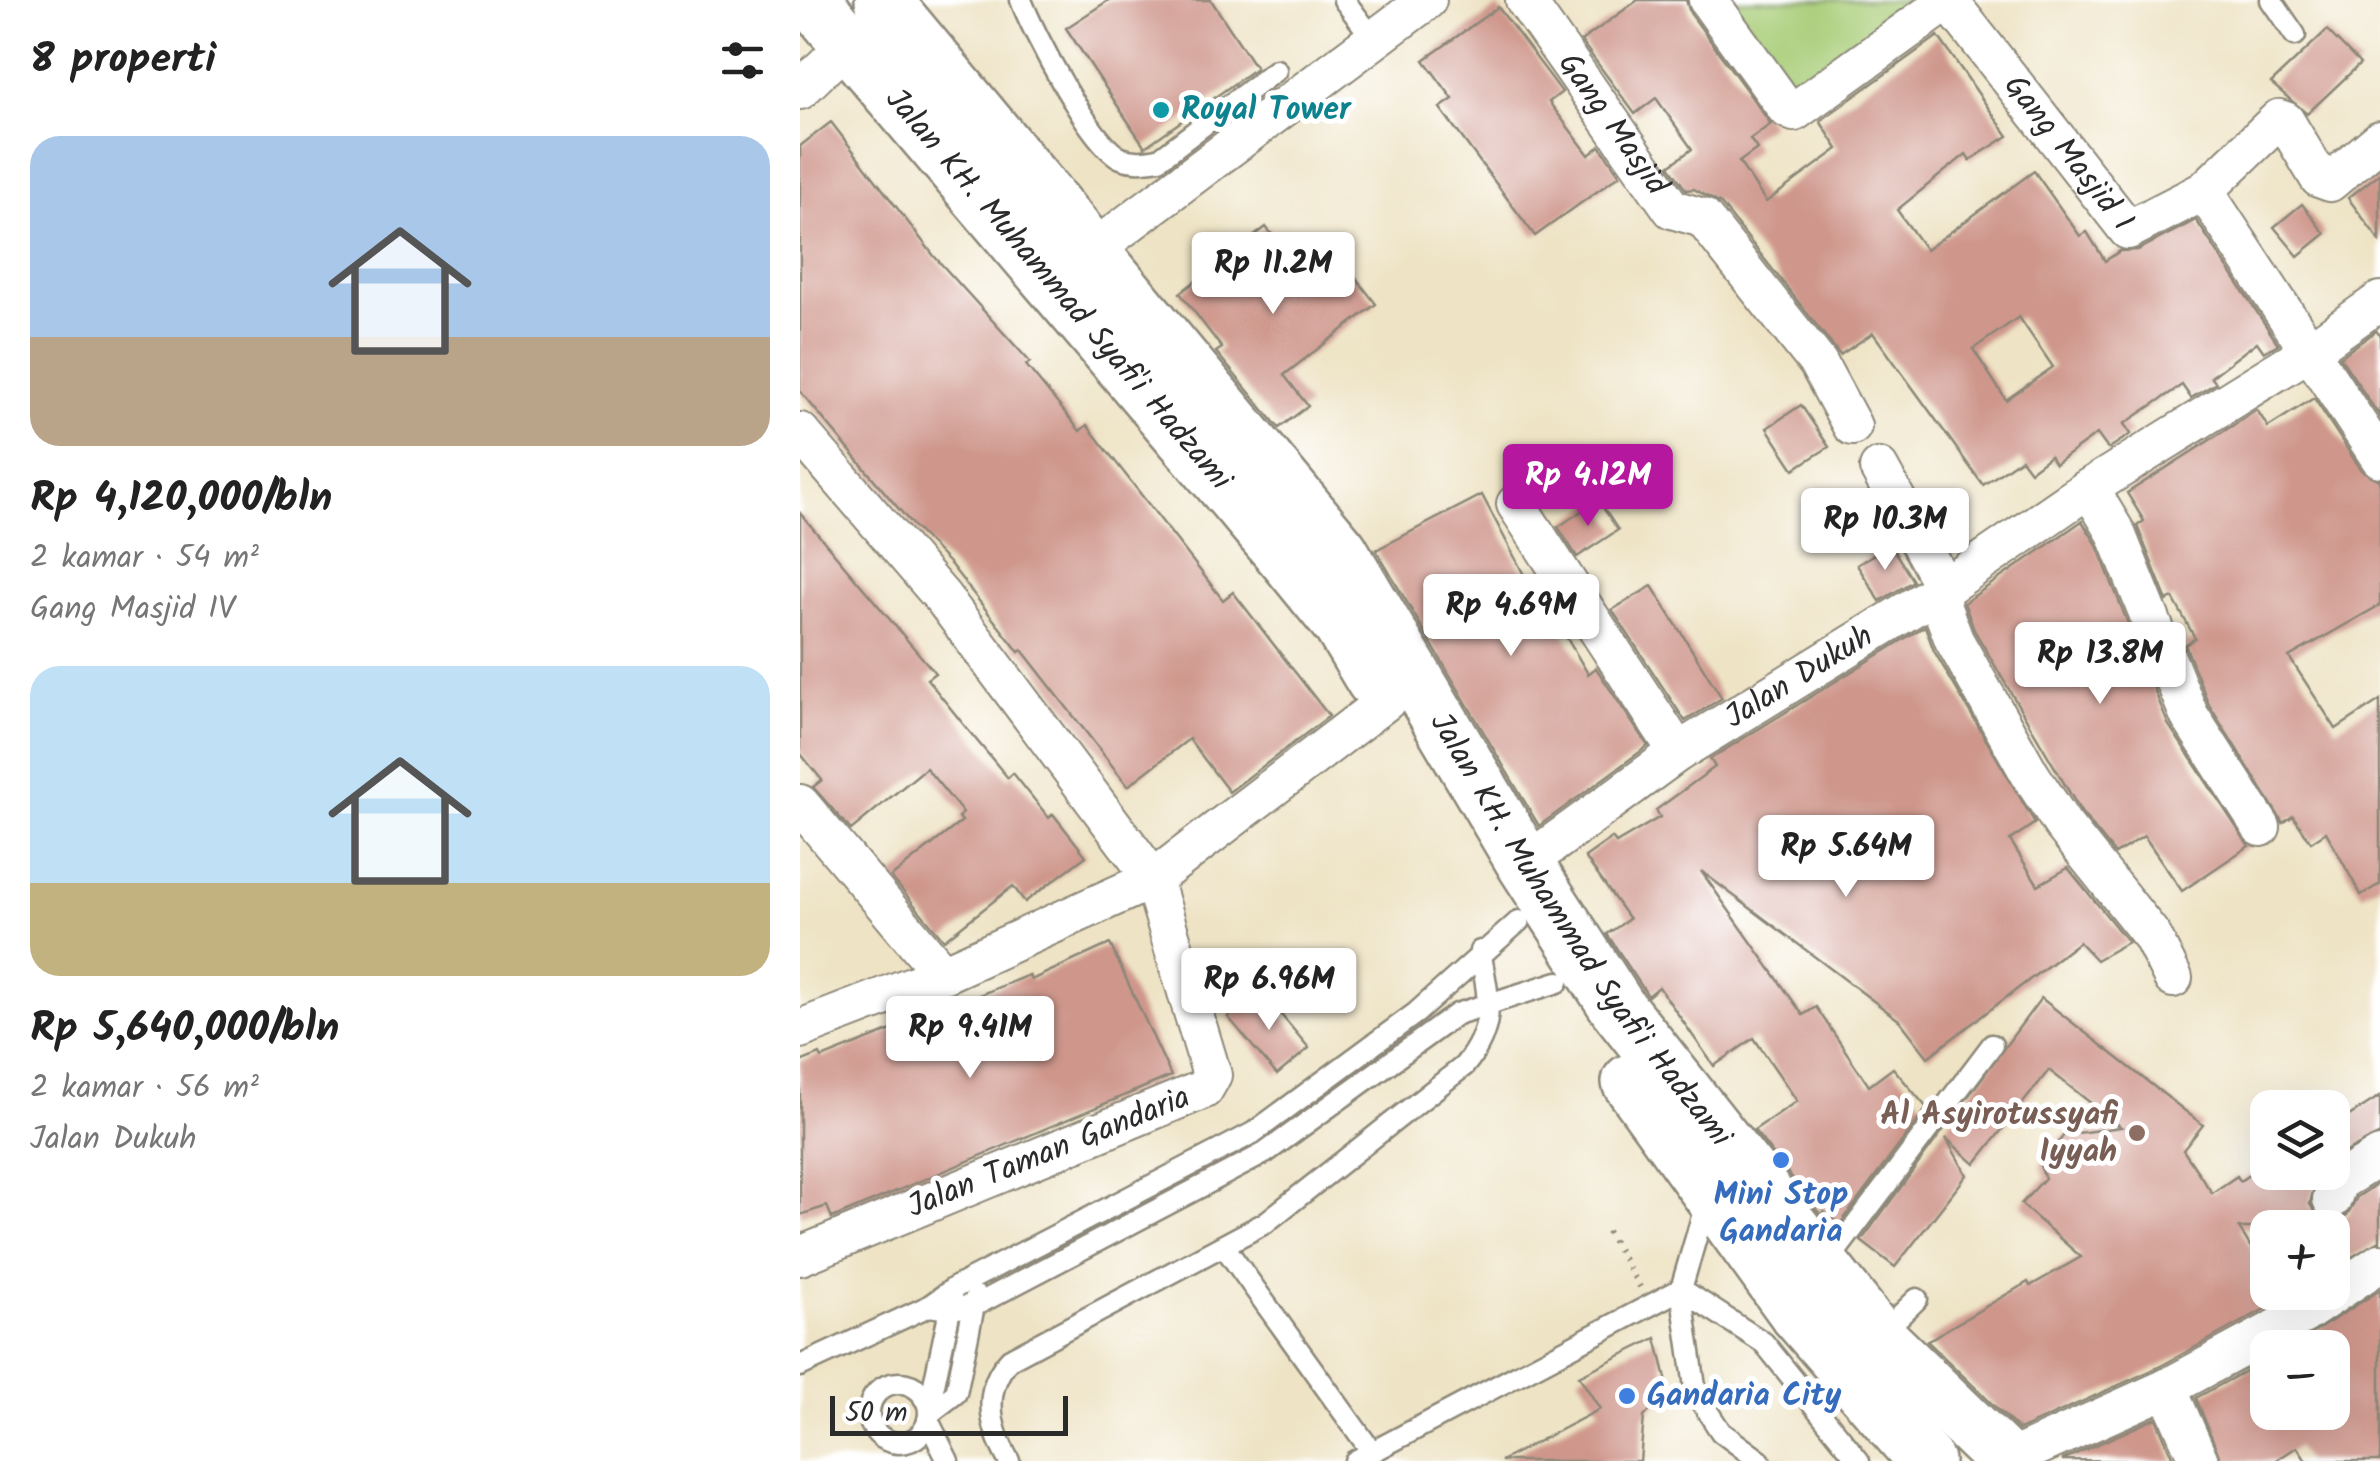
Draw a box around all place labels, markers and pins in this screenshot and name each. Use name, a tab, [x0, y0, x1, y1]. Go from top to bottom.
place label: Royal Tower	[1181, 85, 1352, 136]
marker: Royal Tower	[1150, 99, 1172, 121]
pin: Rp 11.2M	[1170, 232, 1376, 317]
pin: Rp 4.12M	[1485, 444, 1691, 529]
pin: Rp 10.3M	[1782, 488, 1988, 573]
pin: Rp 4.69M	[1408, 574, 1614, 659]
pin: Rp 13.8M	[1997, 622, 2203, 707]
pin: Rp 5.64M	[1743, 815, 1949, 900]
pin: Rp 6.96M	[1166, 948, 1372, 1033]
pin: Rp 9.41M	[867, 996, 1073, 1081]
place label: Al Asyirotussyafi Iyyah	[1880, 1090, 2118, 1178]
marker: Al Asyirotussyafi Iyyah	[2126, 1122, 2148, 1144]
marker: Mini Stop Gandaria	[1770, 1149, 1792, 1171]
place label: Mini Stop Gandaria	[1714, 1170, 1848, 1258]
place label: Gandaria City	[1647, 1371, 1842, 1422]
marker: Gandaria City	[1616, 1385, 1638, 1407]

